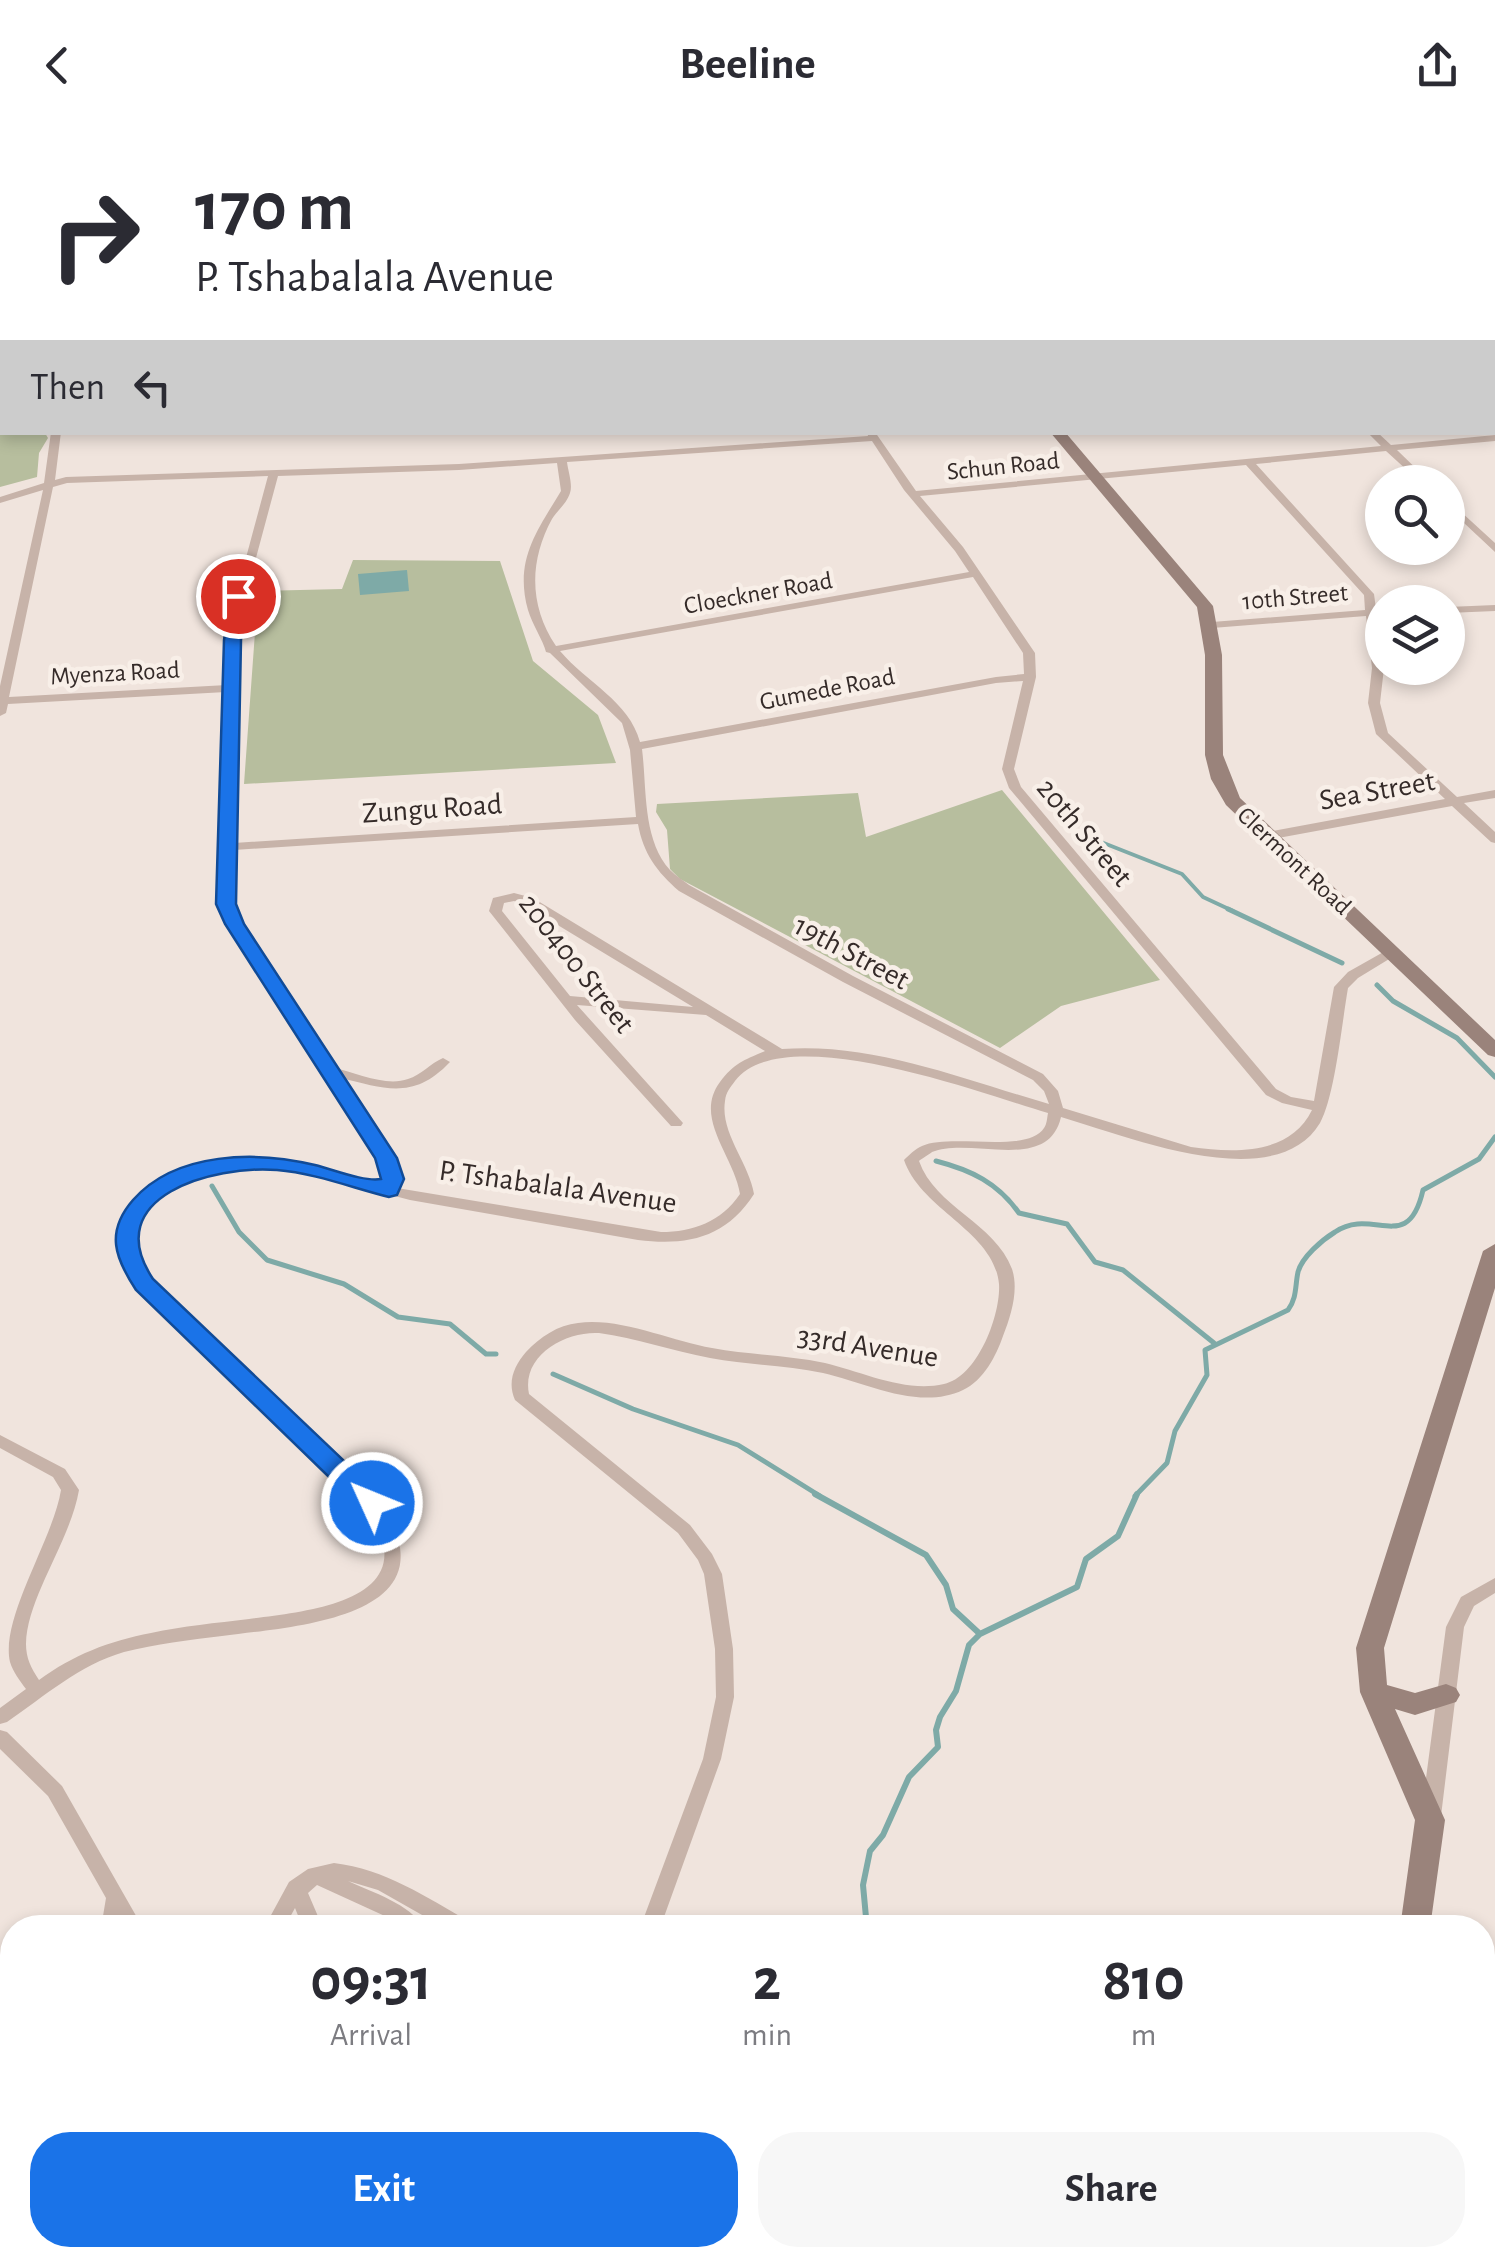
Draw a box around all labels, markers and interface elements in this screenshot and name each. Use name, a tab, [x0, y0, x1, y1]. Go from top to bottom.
icon: back	[30, 38, 85, 93]
icon: share	[1410, 38, 1465, 93]
text: Beeline	[679, 42, 816, 87]
icon: right	[30, 170, 160, 300]
text: 170 m	[195, 173, 354, 243]
text: P. Tshabalala Avenue	[195, 255, 554, 300]
icon: left	[125, 360, 180, 415]
text: Then	[30, 369, 105, 407]
street label: Schun Road	[946, 448, 1061, 485]
map controls	[1365, 465, 1465, 685]
button: search	[1365, 465, 1465, 565]
pin	[196, 554, 281, 639]
street label: Cloeckner Road	[682, 568, 835, 619]
icon: arrive	[211, 569, 266, 624]
street label: 10th Street	[1241, 580, 1349, 615]
button: layers	[1365, 585, 1465, 685]
street label: Myenza Road	[50, 658, 181, 689]
street label: Gumede Road	[758, 664, 897, 715]
street label: Sea Street	[1317, 766, 1438, 816]
street label: 20th Street	[1031, 773, 1138, 892]
street label: Zungu Road	[361, 789, 503, 829]
street label: Clermont Road	[1232, 802, 1356, 920]
street label: 200400 Street	[513, 889, 640, 1039]
street label: 19th Street	[789, 910, 914, 996]
street label: P. Tshabalala Avenue	[437, 1155, 678, 1219]
street label: 33rd Avenue	[795, 1321, 940, 1373]
position arrow	[320, 1451, 424, 1555]
text: 09:31	[310, 1951, 432, 2011]
text: 2	[753, 1951, 781, 2011]
text: 810	[1102, 1951, 1185, 2011]
text: Arrival	[330, 2019, 412, 2051]
text: min	[742, 2019, 792, 2051]
text: m	[1131, 2019, 1156, 2051]
button: Exit	[30, 2132, 738, 2247]
button: Share	[758, 2132, 1465, 2247]

